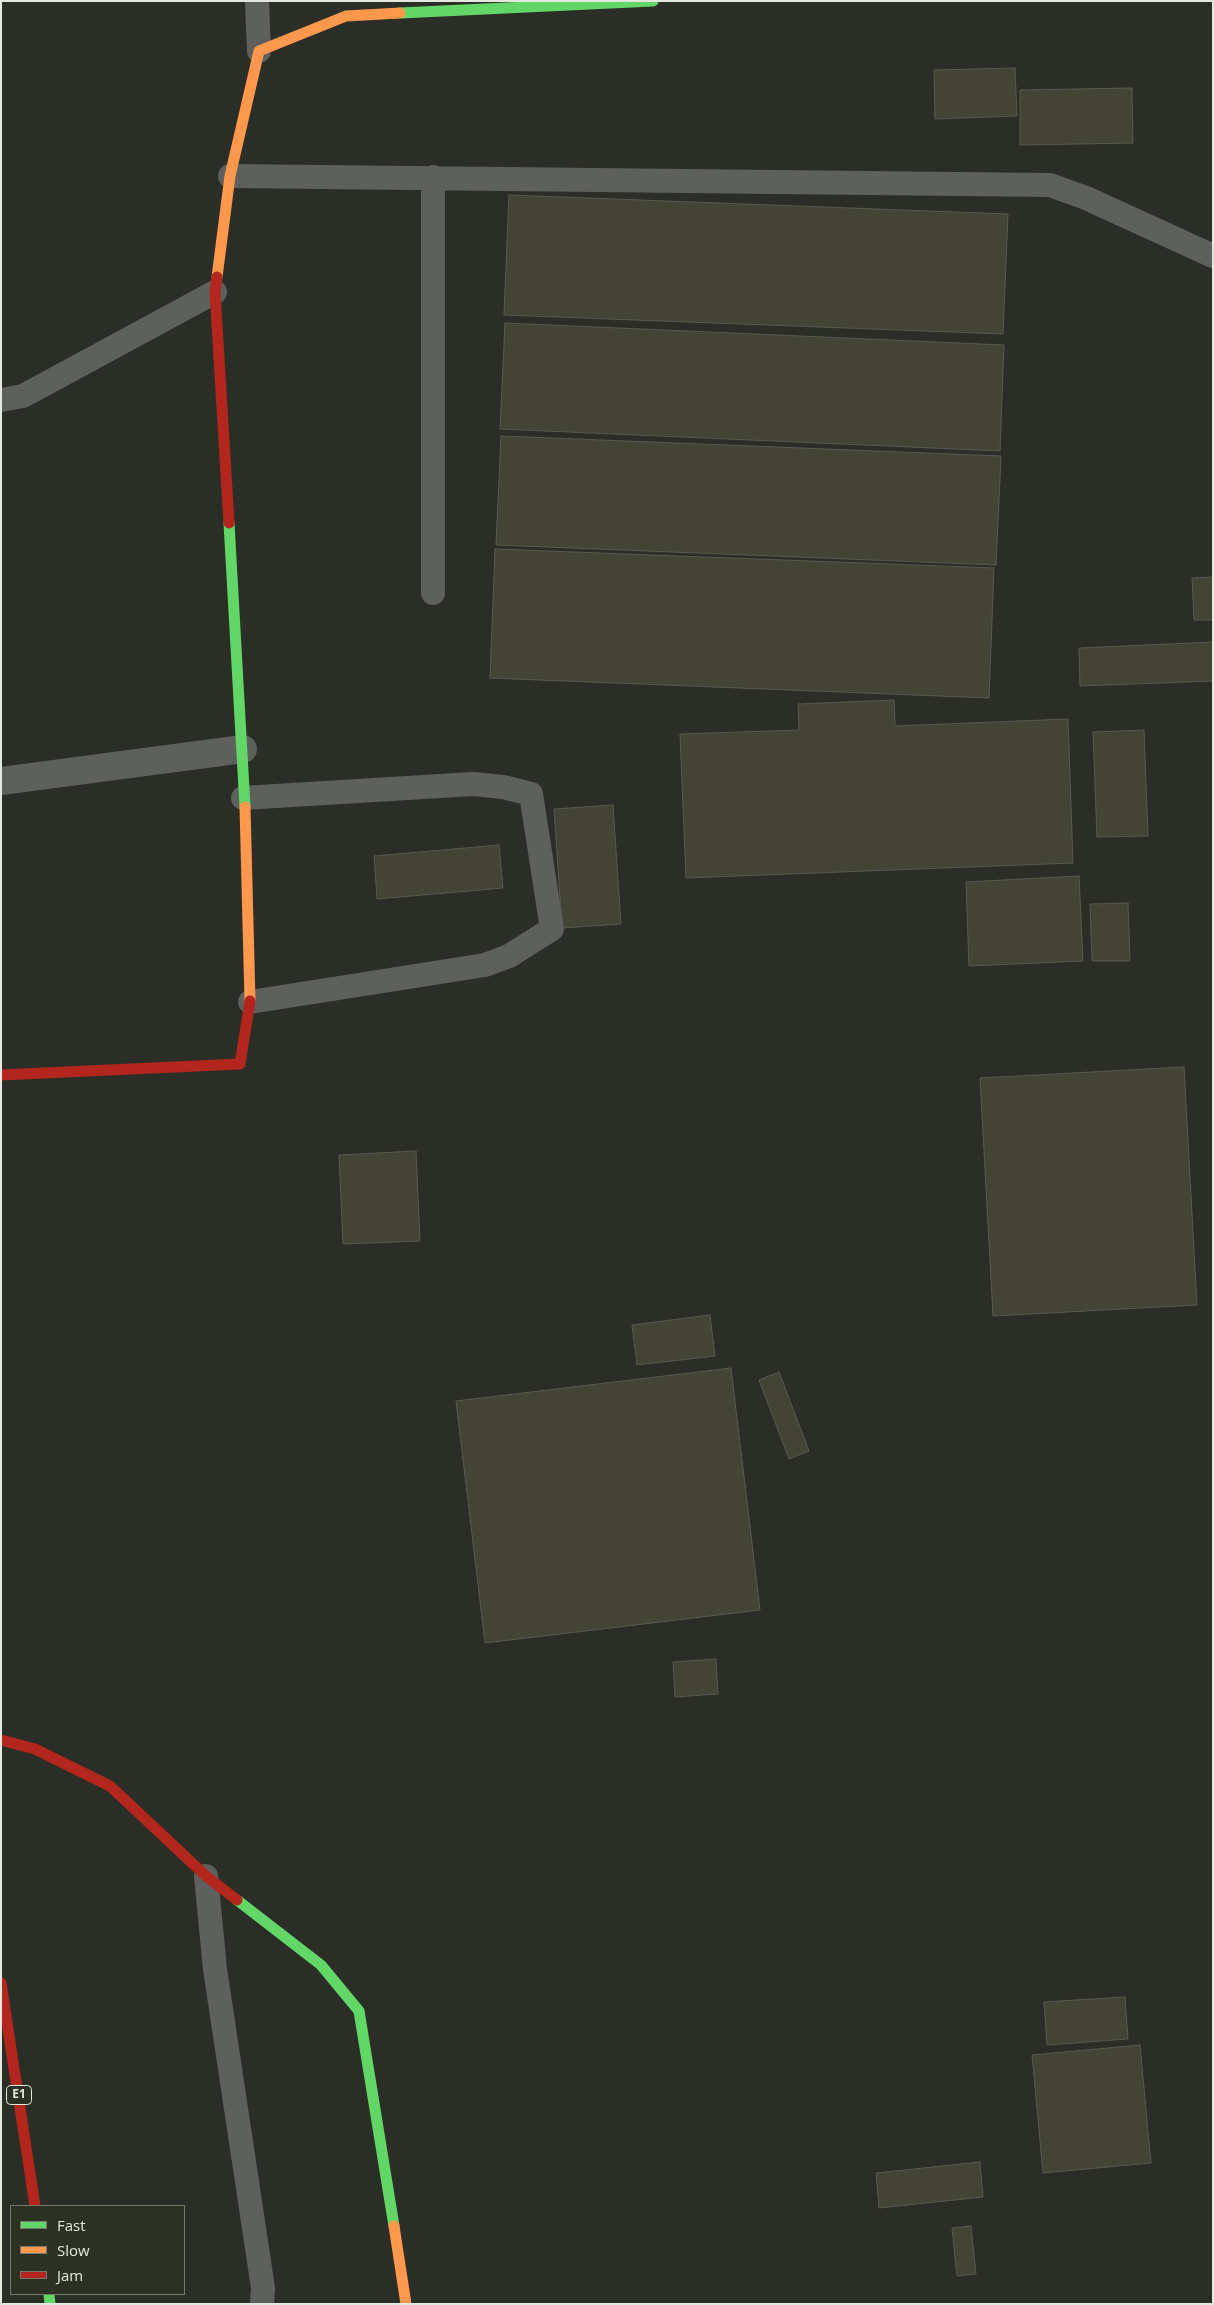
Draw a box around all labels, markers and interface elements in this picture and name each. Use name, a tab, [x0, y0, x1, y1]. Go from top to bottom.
road number: E1	[6, 2086, 32, 2104]
legend	[10, 2205, 185, 2295]
text: Fast	[57, 2215, 86, 2235]
text: Slow	[57, 2240, 90, 2260]
text: Jam	[57, 2265, 83, 2285]

